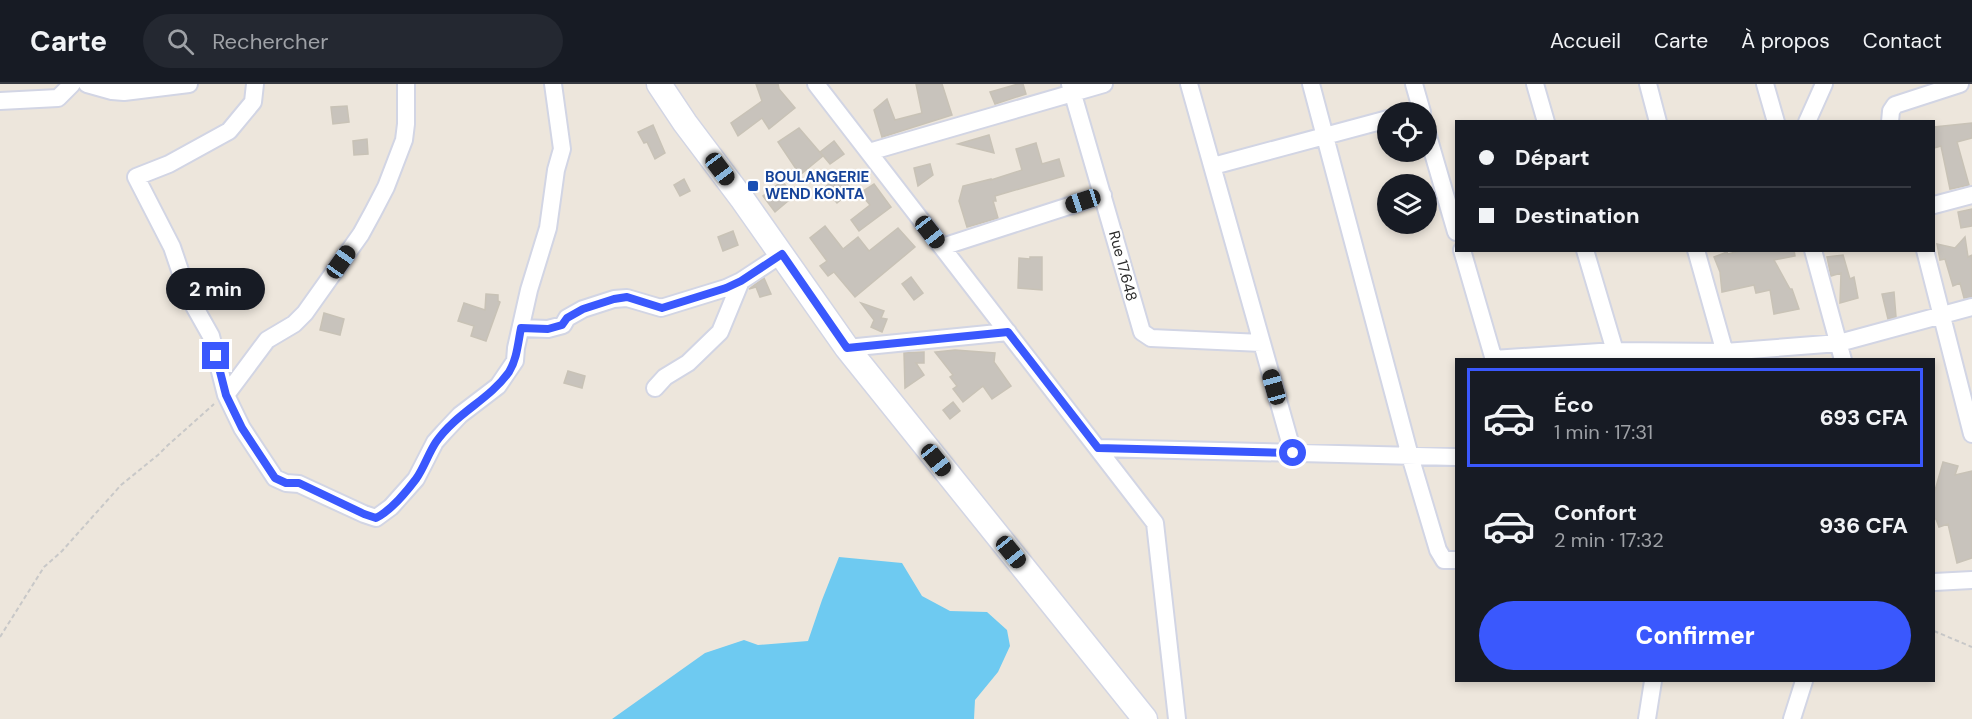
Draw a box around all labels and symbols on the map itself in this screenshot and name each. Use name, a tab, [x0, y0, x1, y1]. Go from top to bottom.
car	[702, 149, 738, 189]
place label: BOULANGERIE WEND KONTA	[765, 167, 869, 204]
marker: BOULANGERIE WEND KONTA	[746, 179, 760, 193]
car	[1063, 187, 1103, 215]
car	[912, 212, 948, 252]
street label: Rue 17.648	[1104, 229, 1142, 303]
car	[323, 242, 359, 282]
callout: 2 min	[166, 269, 266, 311]
route end	[202, 342, 229, 369]
car	[1260, 367, 1288, 407]
route start	[1279, 439, 1306, 466]
car	[918, 440, 954, 480]
car	[993, 532, 1029, 572]

